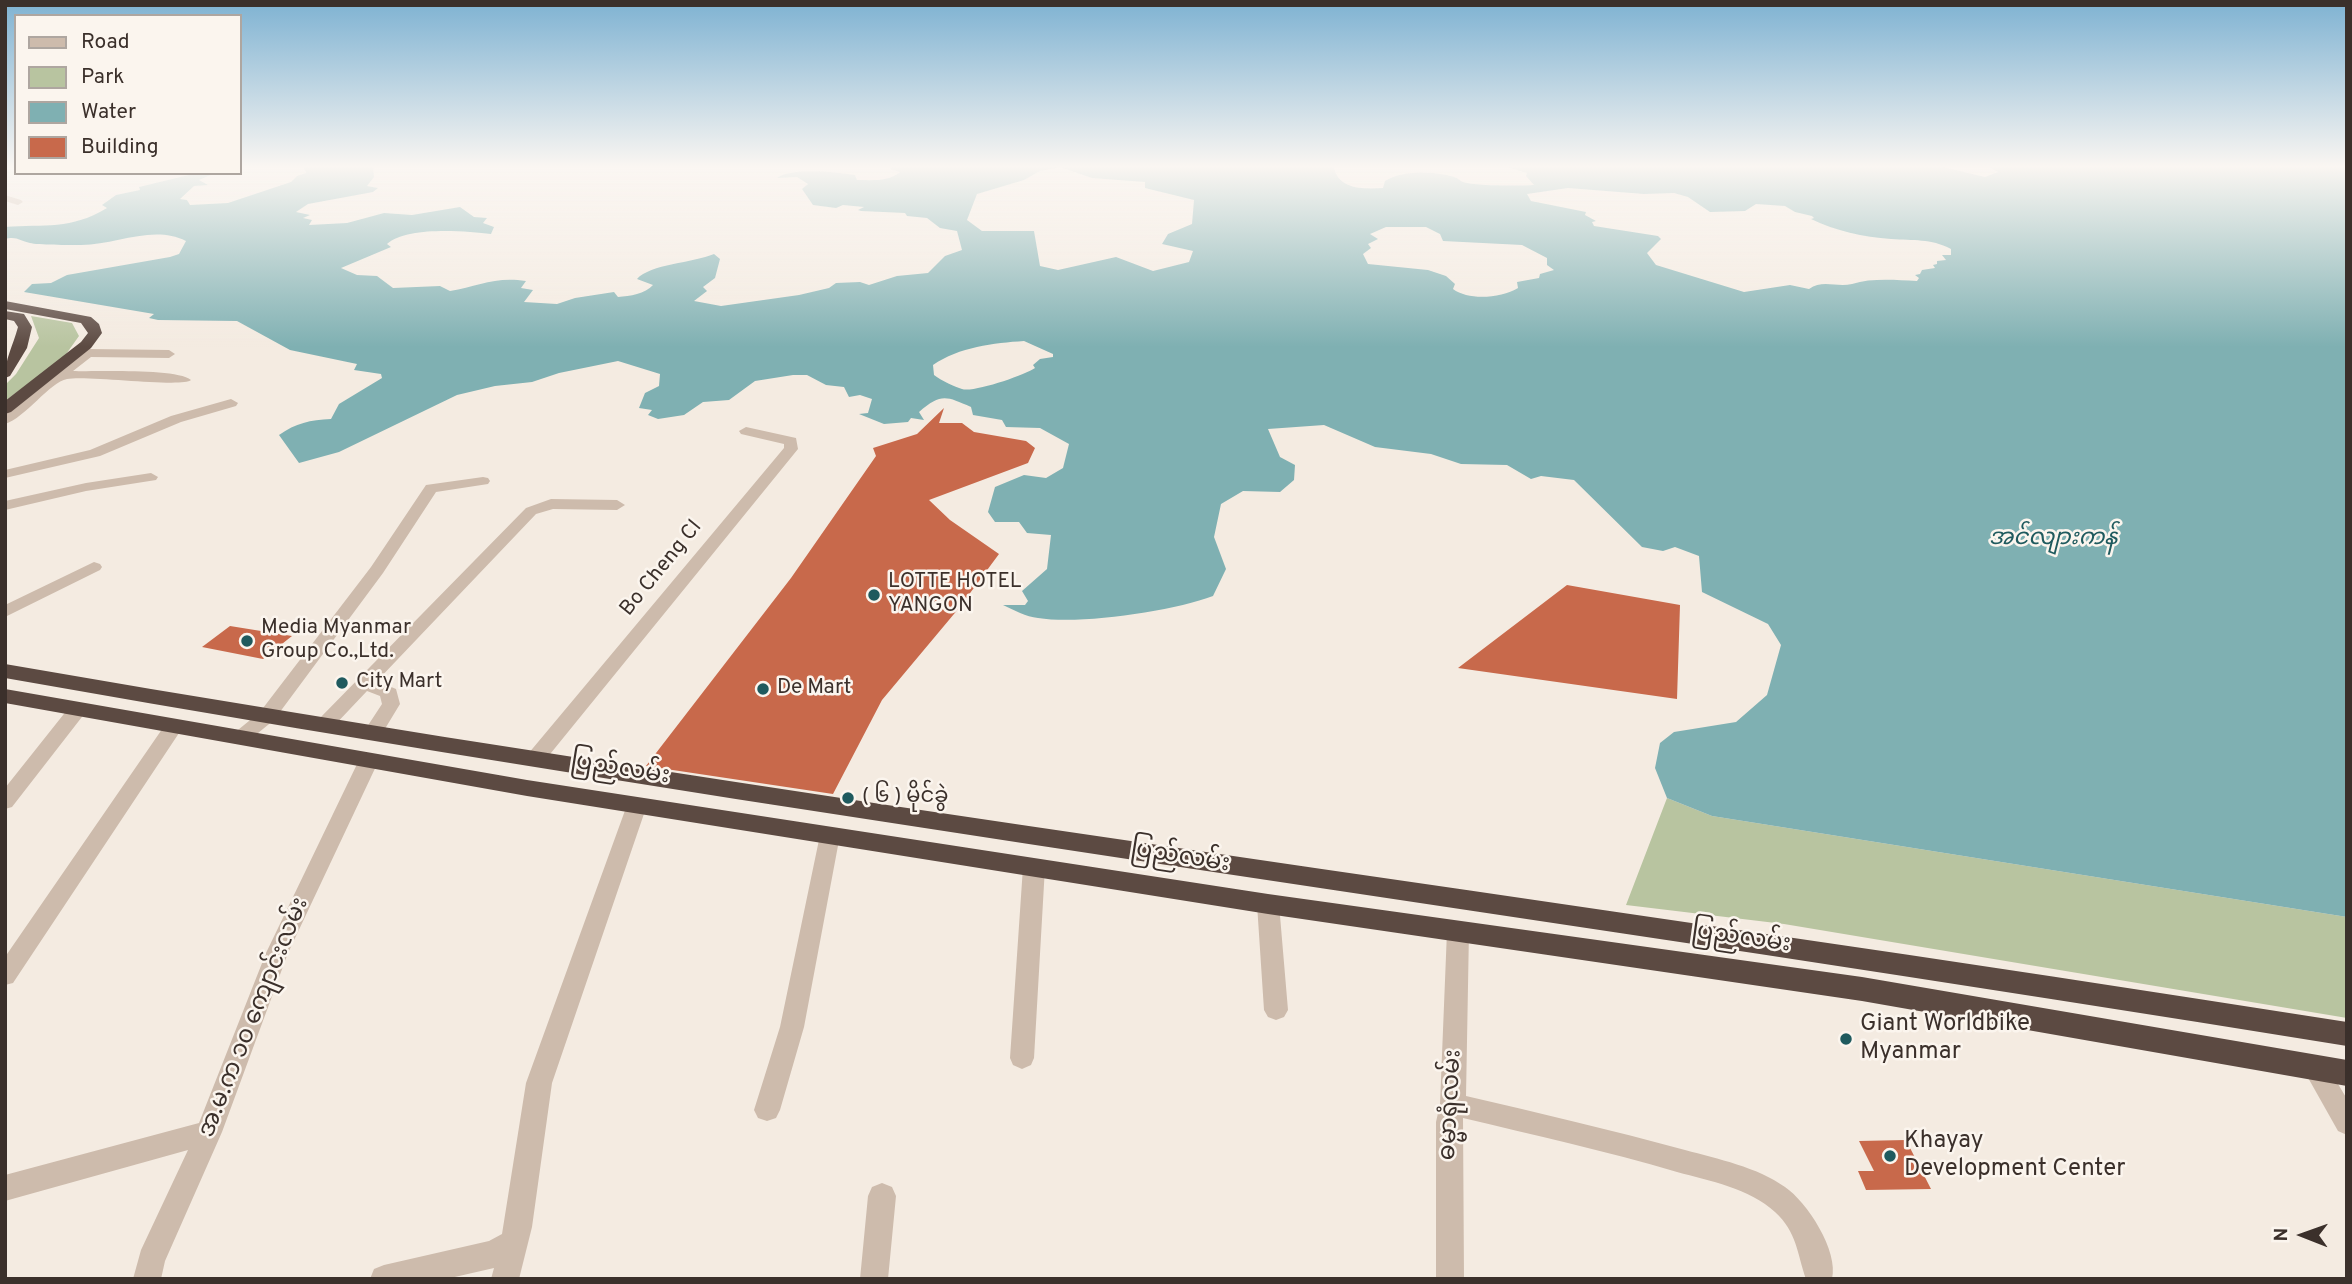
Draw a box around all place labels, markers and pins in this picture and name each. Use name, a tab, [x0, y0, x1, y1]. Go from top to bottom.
place label: LOTTE HOTEL YANGON	[888, 570, 1022, 620]
marker: LOTTE HOTEL YANGON	[866, 587, 882, 603]
place label: Media Myanmar Group Co.,Ltd.	[261, 616, 411, 666]
marker: Media Myanmar Group Co.,Ltd.	[239, 633, 255, 649]
place label: City Mart	[356, 670, 443, 696]
marker: City Mart	[334, 675, 350, 691]
place label: De Mart	[777, 676, 851, 702]
marker: De Mart	[755, 681, 771, 697]
place label: ( ၆ ) မိုင်ခွဲ	[862, 785, 948, 811]
marker: ( ၆ ) မိုင်ခွဲ	[840, 790, 856, 806]
place label: Giant Worldbike Myanmar	[1860, 1011, 2030, 1067]
marker: Giant Worldbike Myanmar	[1838, 1031, 1854, 1047]
place label: Khayay Development Center	[1904, 1128, 2126, 1184]
marker: Khayay Development Center	[1882, 1148, 1898, 1164]

